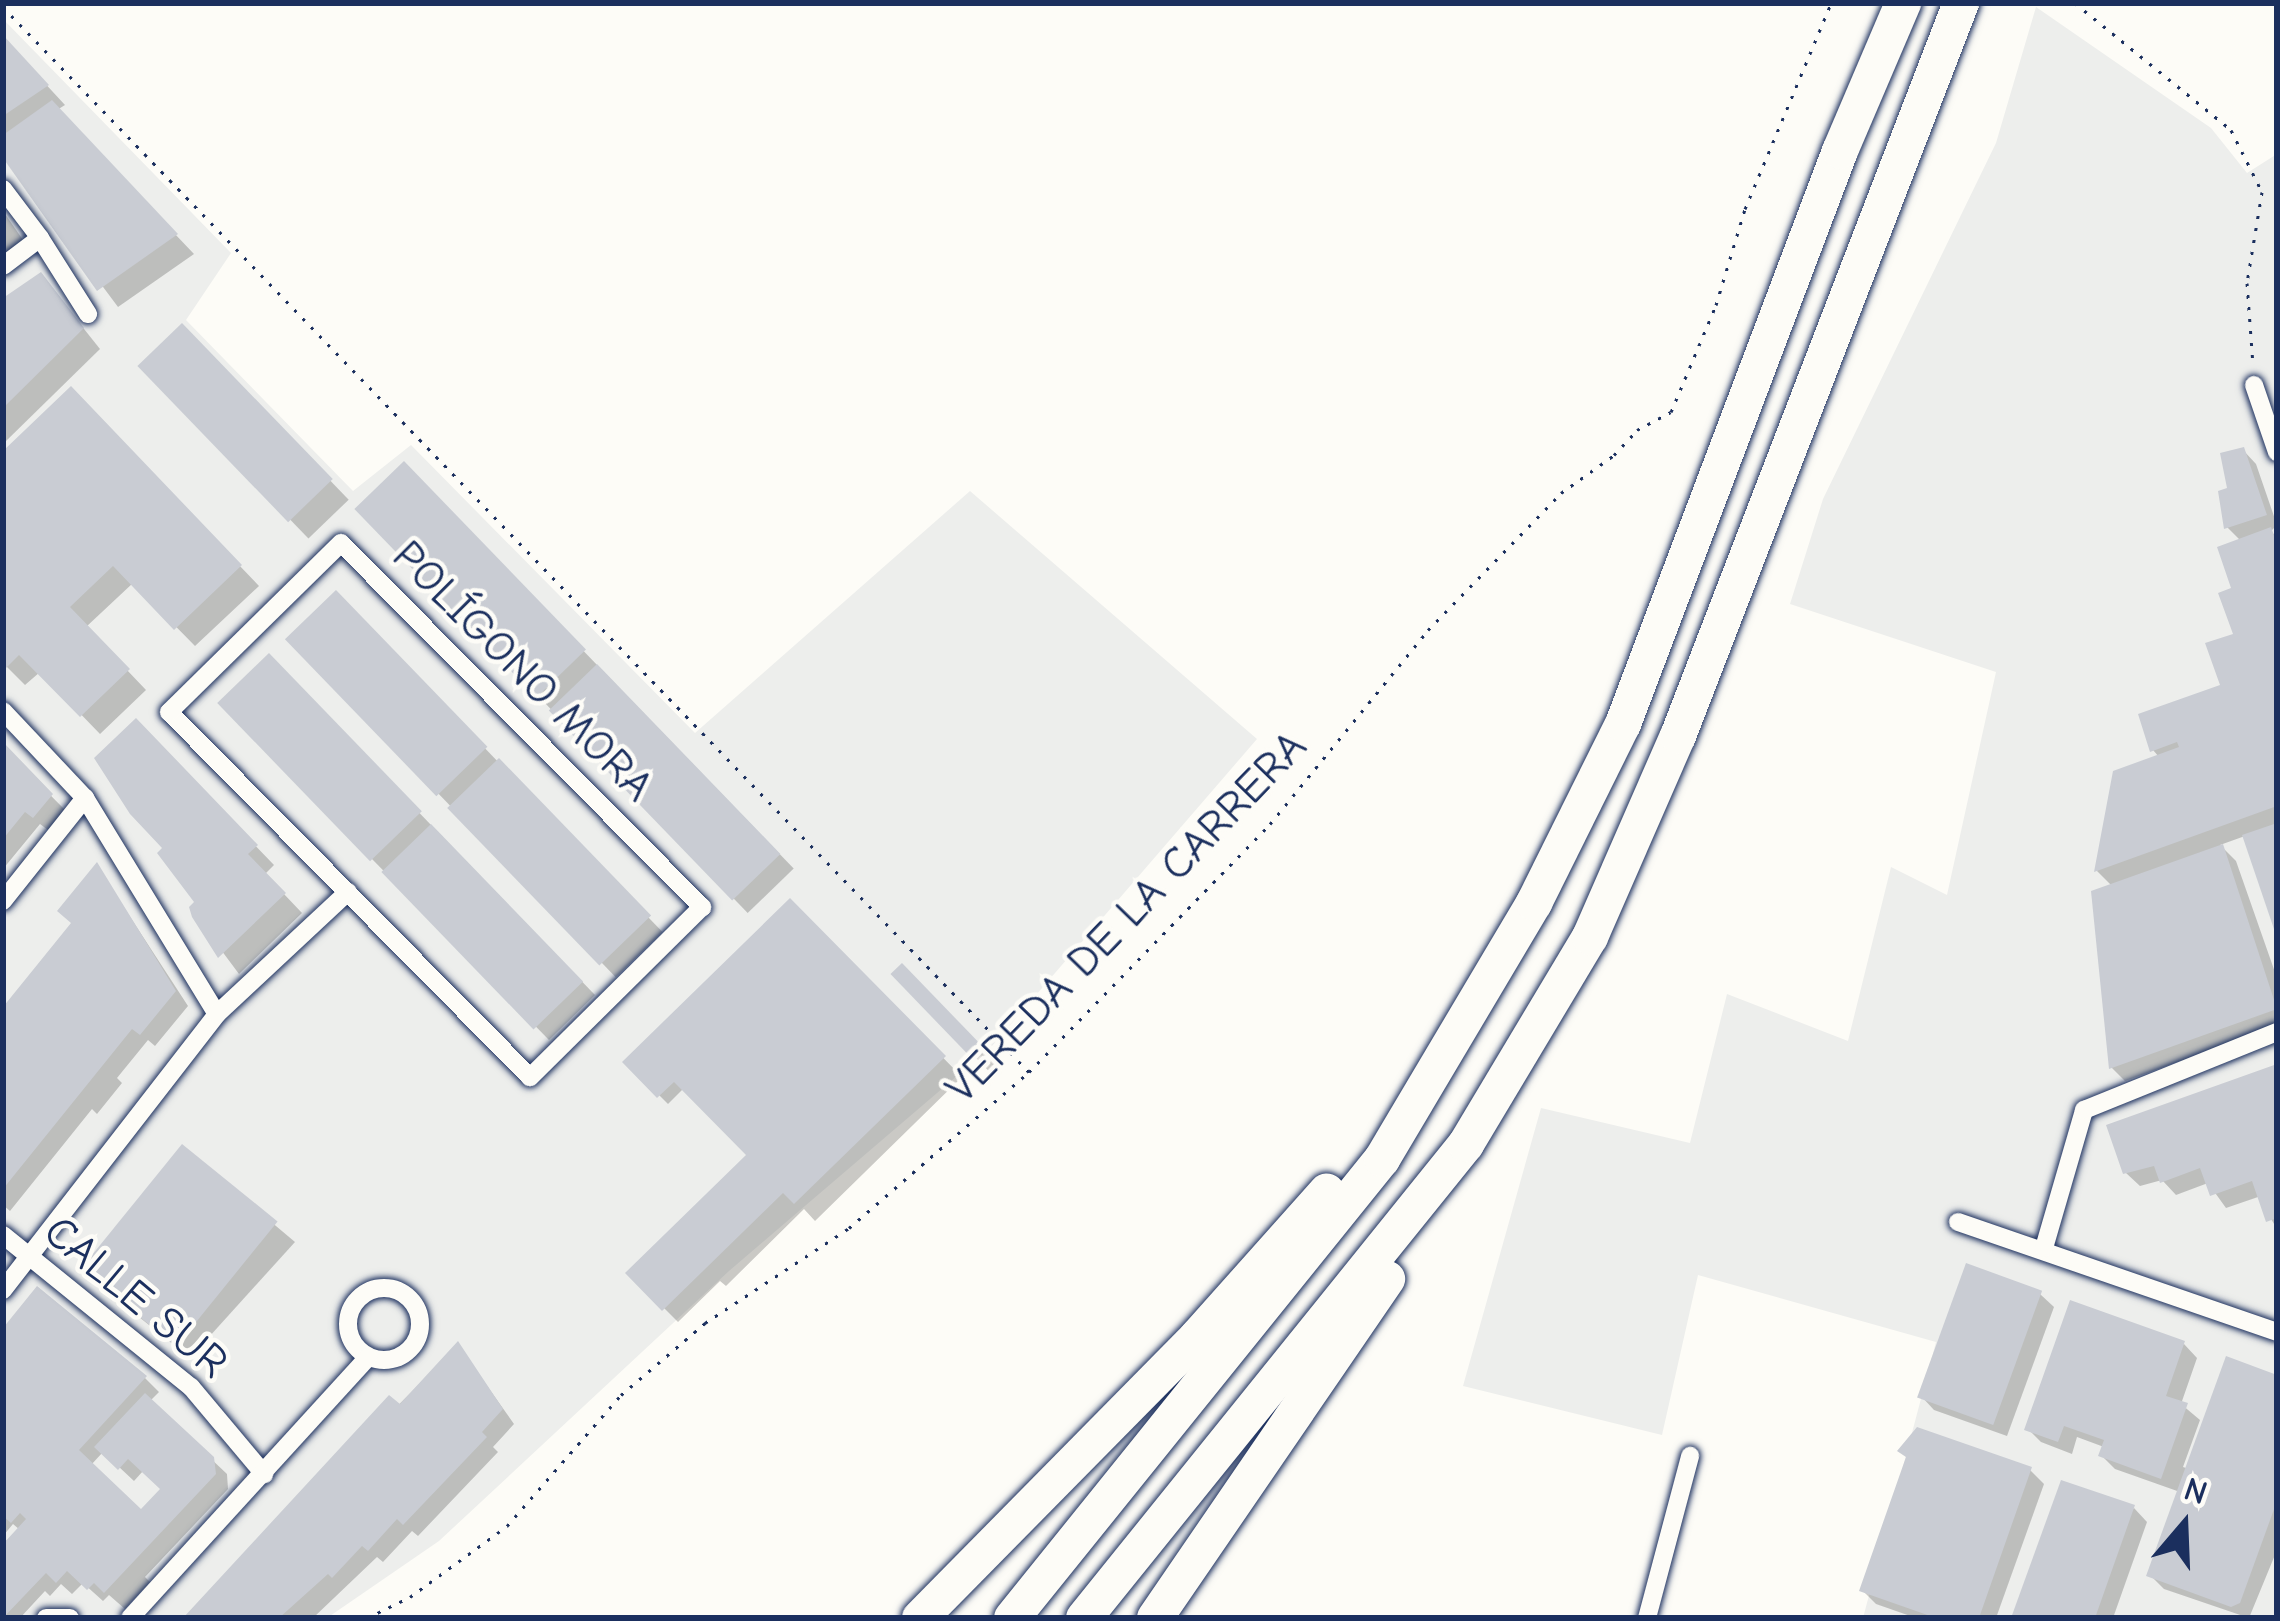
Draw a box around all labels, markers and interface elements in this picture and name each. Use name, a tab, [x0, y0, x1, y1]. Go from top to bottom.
street label: POLÍGONO MORA	[381, 529, 665, 813]
street label: VEREDA DE LA CARRERA	[934, 720, 1318, 1114]
street label: CALLE SUR	[33, 1204, 239, 1390]
north arrow	[2124, 1465, 2244, 1585]
text: N	[2179, 1469, 2212, 1512]

